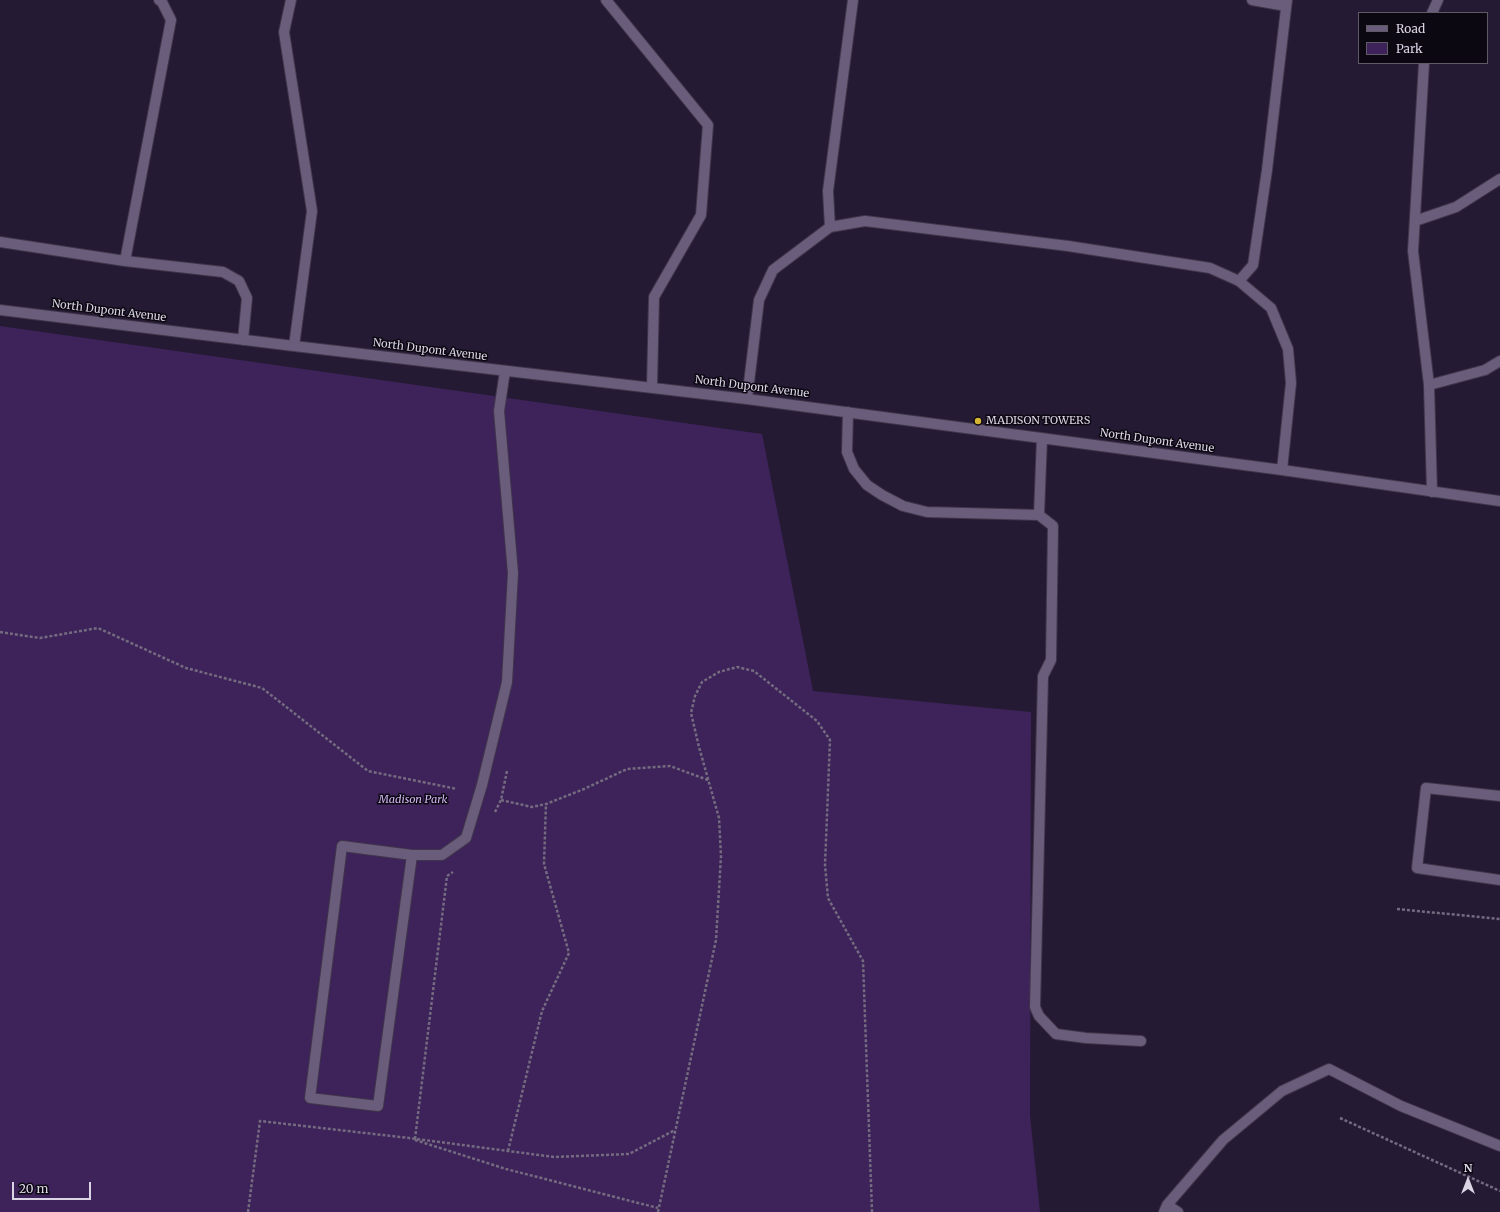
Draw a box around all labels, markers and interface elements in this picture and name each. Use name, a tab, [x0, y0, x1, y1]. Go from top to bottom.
legend	[1358, 12, 1488, 64]
text: Road	[1396, 21, 1425, 36]
text: Park	[1396, 41, 1423, 56]
street label: North Dupont Avenue	[51, 297, 167, 325]
street label: North Dupont Avenue	[372, 336, 488, 364]
street label: North Dupont Avenue	[694, 373, 810, 401]
place label: MADISON TOWERS	[986, 414, 1090, 428]
marker: MADISON TOWERS	[973, 416, 983, 426]
street label: North Dupont Avenue	[1099, 426, 1215, 456]
park label: Madison Park	[379, 793, 447, 807]
north arrow	[1448, 1160, 1488, 1200]
text: N	[1464, 1161, 1472, 1175]
scale bar	[14, 1174, 93, 1200]
text: 20 m	[19, 1181, 48, 1196]

